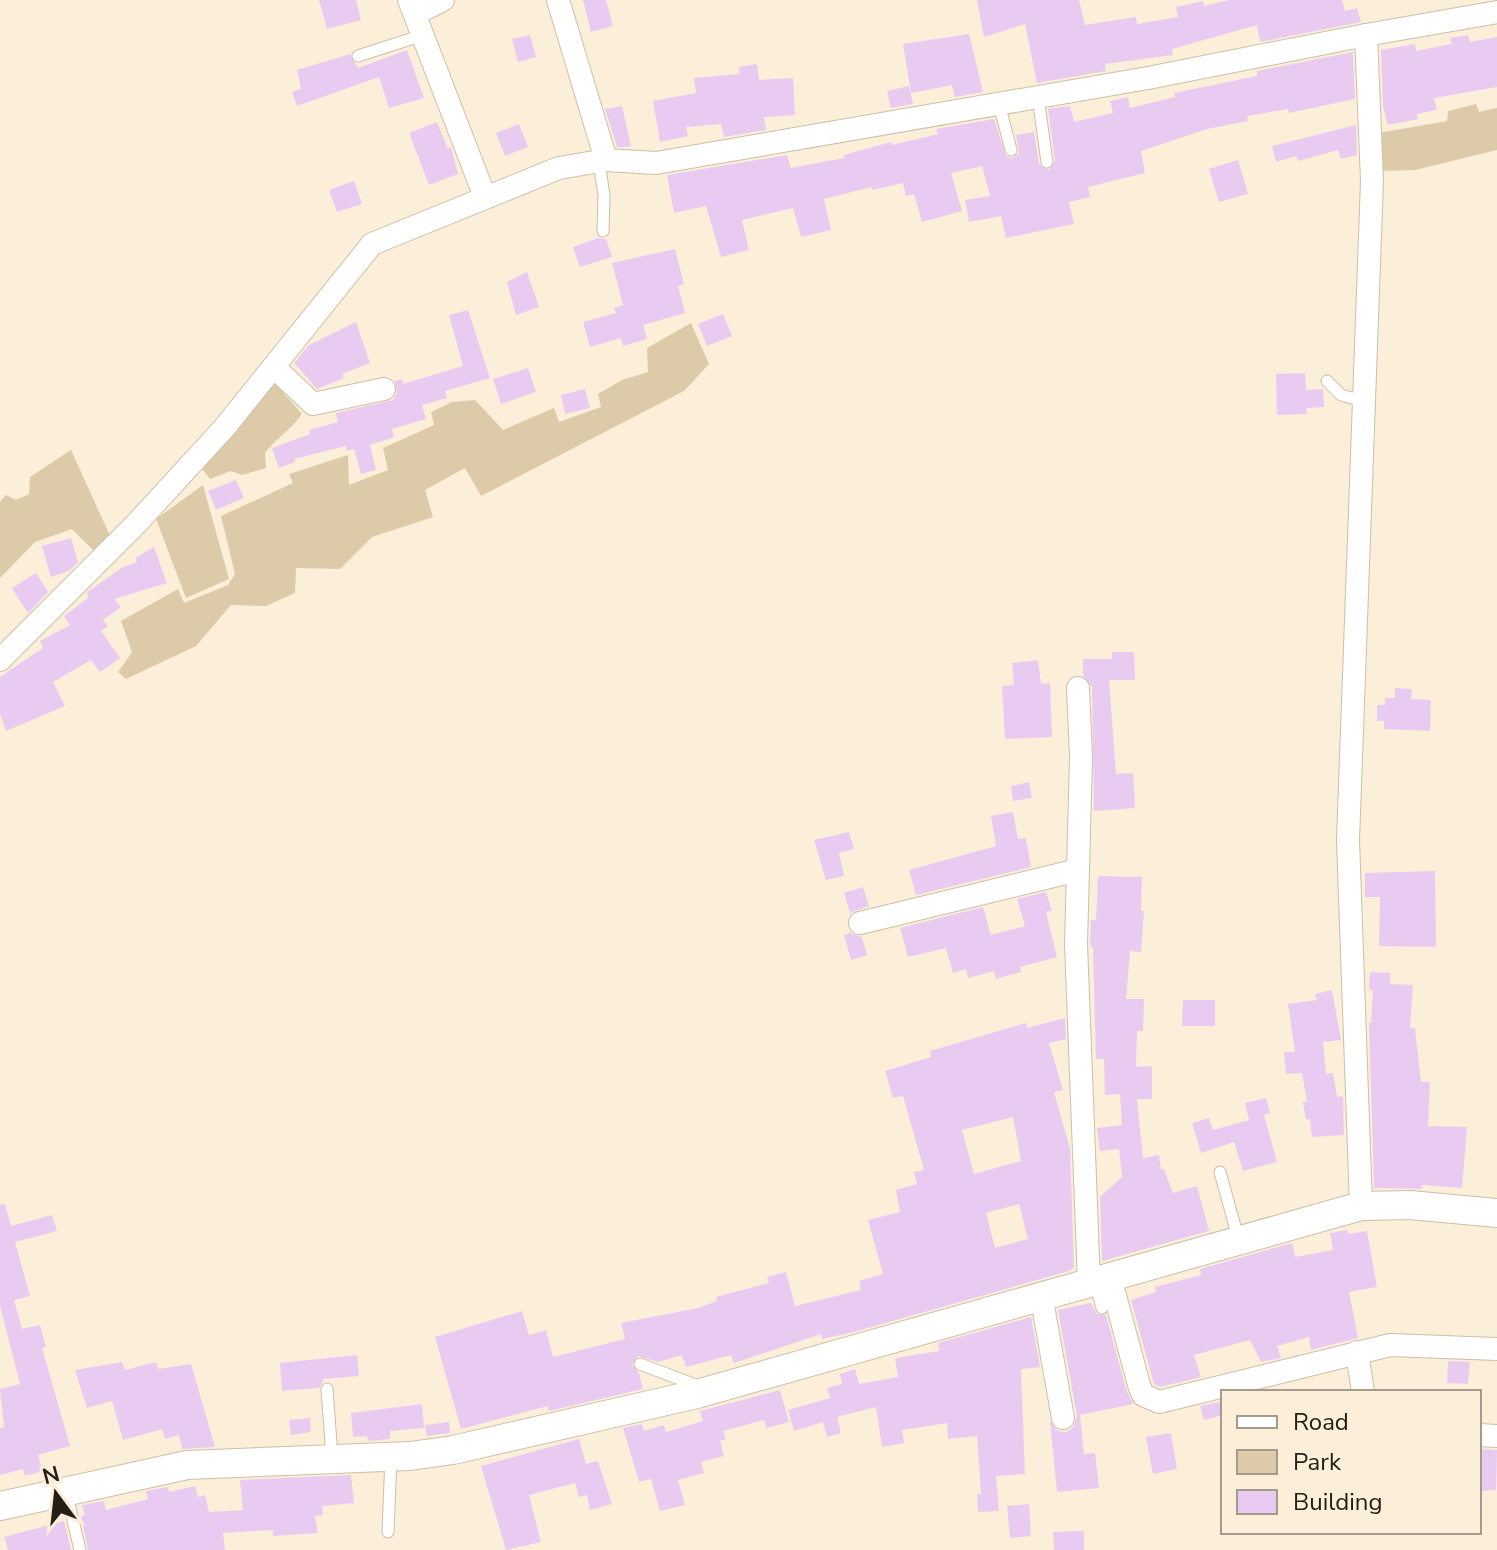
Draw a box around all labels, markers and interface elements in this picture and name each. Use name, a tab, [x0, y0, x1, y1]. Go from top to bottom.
legend	[1221, 1390, 1481, 1534]
text: Road	[1293, 1406, 1349, 1438]
text: Park	[1293, 1446, 1342, 1478]
north arrow	[16, 1454, 96, 1534]
text: N	[39, 1459, 63, 1492]
text: Building	[1293, 1486, 1383, 1518]

